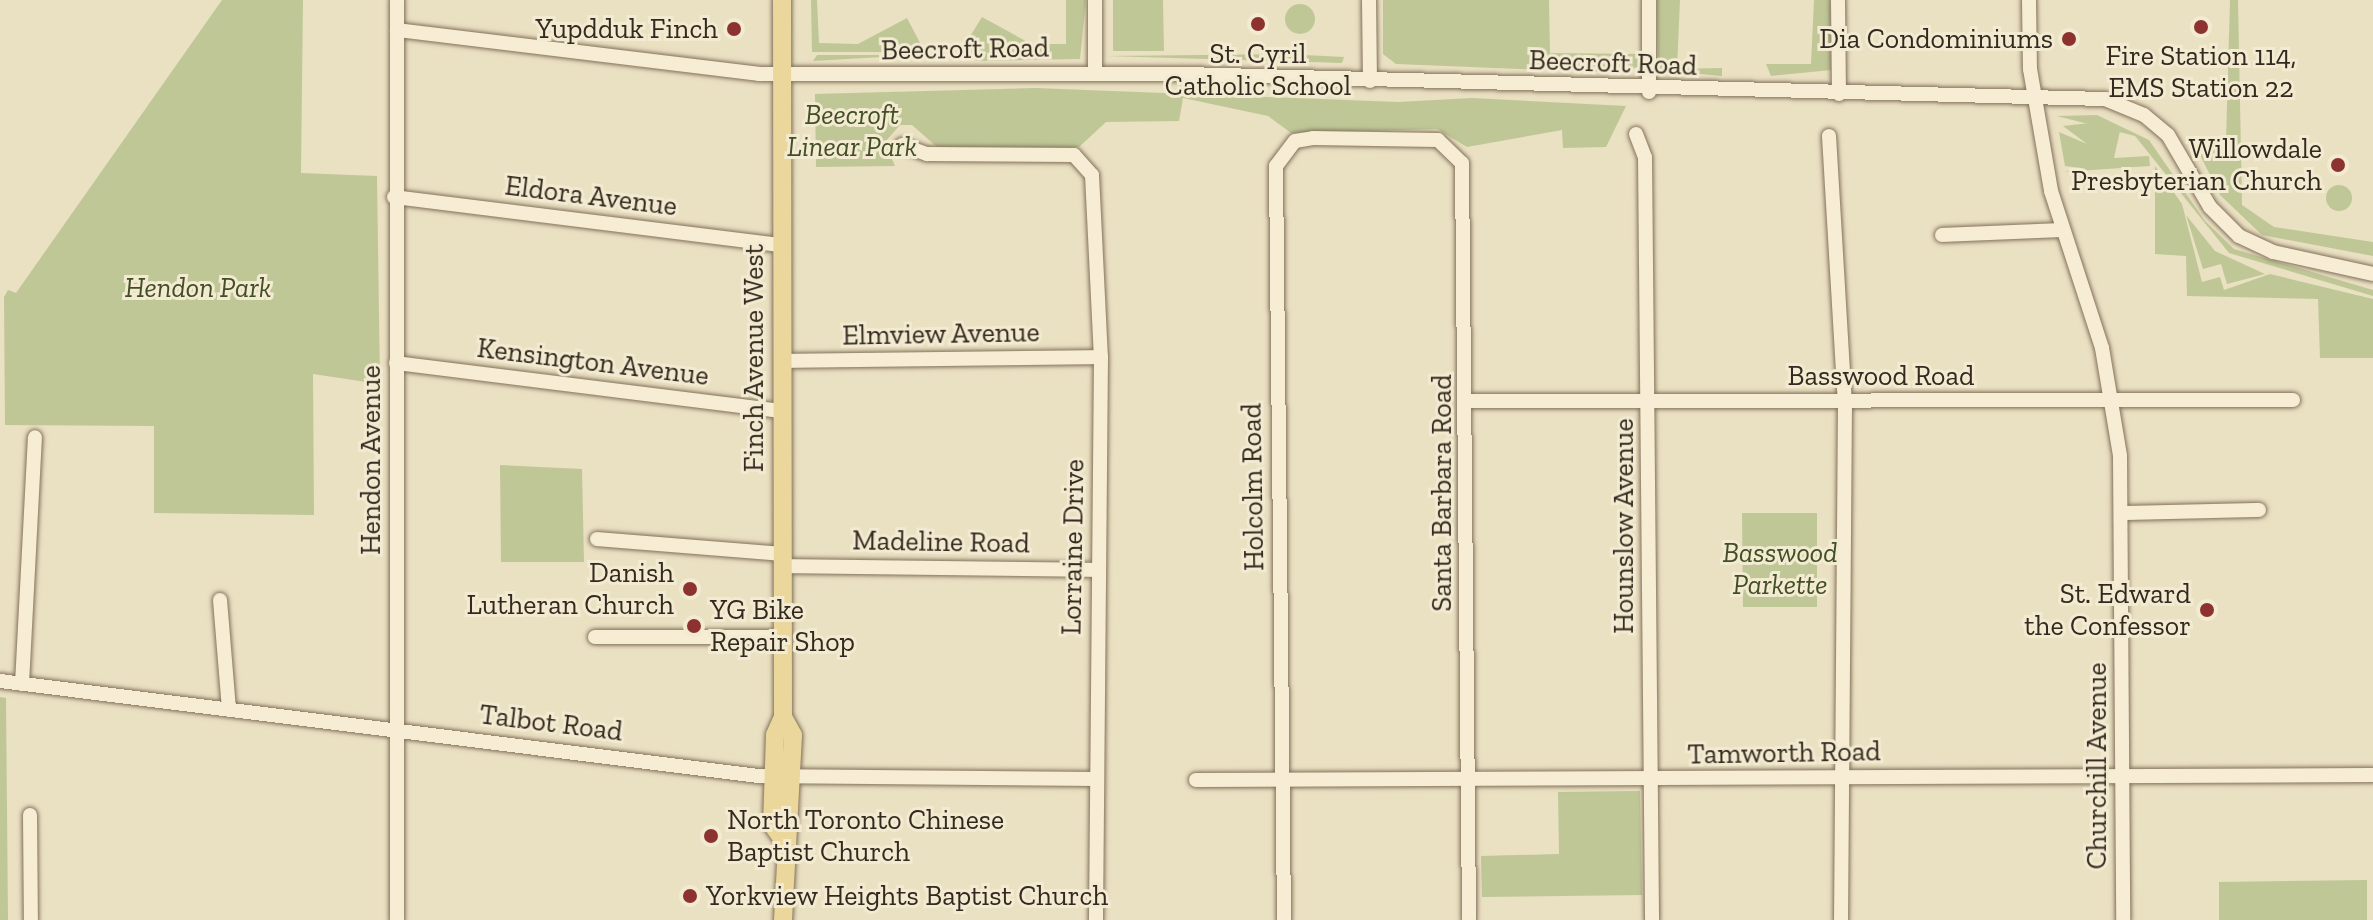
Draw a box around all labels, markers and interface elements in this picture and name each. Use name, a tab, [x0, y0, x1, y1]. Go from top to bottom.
place label: Yupdduk Finch	[536, 12, 718, 46]
marker: St. Cyril Catholic School	[1249, 15, 1267, 33]
marker: Fire Station 114, EMS Station 22	[2192, 18, 2210, 36]
marker: Yupdduk Finch	[725, 20, 743, 38]
place label: Dia Condominiums	[1819, 22, 2053, 56]
marker: Dia Condominiums	[2060, 30, 2078, 48]
street label: Beecroft Road	[881, 31, 1049, 67]
place label: St. Cyril Catholic School	[1165, 37, 1351, 103]
place label: Fire Station 114, EMS Station 22	[2106, 39, 2296, 105]
street label: Beecroft Road	[1528, 43, 1698, 83]
park label: Beecroft Linear Park	[787, 98, 917, 164]
place label: Willowdale Presbyterian Church	[2071, 132, 2322, 198]
marker: Willowdale Presbyterian Church	[2329, 156, 2347, 174]
street label: Eldora Avenue	[503, 169, 679, 223]
street label: Finch Avenue West	[737, 243, 771, 473]
park label: Hendon Park	[125, 271, 271, 305]
street label: Elmview Avenue	[841, 315, 1041, 353]
street label: Kensington Avenue	[475, 331, 711, 393]
street label: Basswood Road	[1788, 359, 1974, 393]
street label: Hendon Avenue	[354, 365, 388, 555]
street label: Santa Barbara Road	[1425, 374, 1459, 612]
street label: Holcolm Road	[1235, 403, 1271, 571]
street label: Hounslow Avenue	[1607, 418, 1641, 634]
street label: Lorraine Drive	[1055, 459, 1091, 635]
street label: Madeline Road	[852, 524, 1030, 560]
park label: Basswood Parkette	[1722, 536, 1838, 602]
place label: Danish Lutheran Church	[466, 556, 674, 622]
place label: St. Edward the Confessor	[2024, 577, 2191, 643]
marker: Danish Lutheran Church	[681, 580, 699, 598]
place label: YG Bike Repair Shop	[710, 593, 855, 659]
marker: St. Edward the Confessor	[2198, 601, 2216, 619]
marker: YG Bike Repair Shop	[685, 617, 703, 635]
street label: Churchill Avenue	[2080, 662, 2114, 870]
street label: Talbot Road	[478, 698, 624, 748]
street label: Tamworth Road	[1687, 735, 1881, 771]
place label: North Toronto Chinese Baptist Church	[727, 803, 1005, 869]
marker: North Toronto Chinese Baptist Church	[702, 827, 720, 845]
place label: Yorkview Heights Baptist Church	[706, 879, 1109, 913]
marker: Yorkview Heights Baptist Church	[681, 887, 699, 905]

